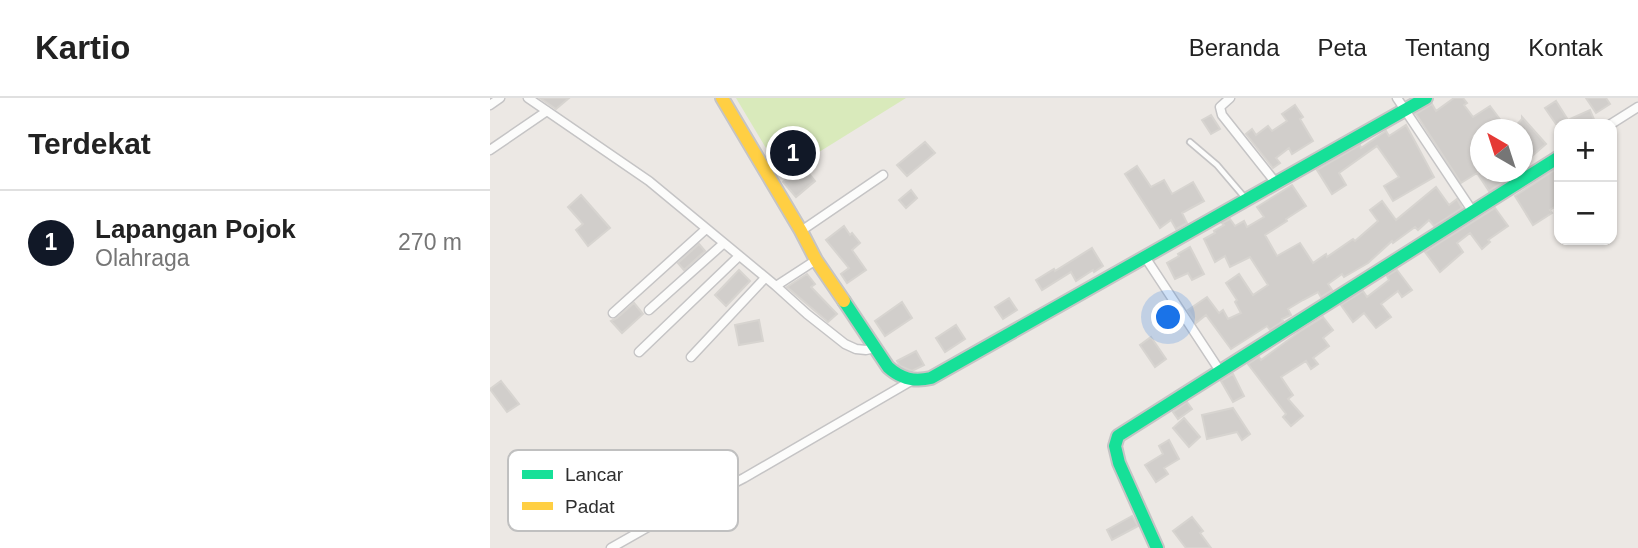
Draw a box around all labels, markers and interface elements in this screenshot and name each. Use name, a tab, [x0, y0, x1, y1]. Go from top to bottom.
text: Kartio	[35, 29, 130, 66]
text: Beranda	[1189, 34, 1280, 61]
text: Peta	[1318, 34, 1367, 61]
text: Tentang	[1405, 34, 1490, 61]
text: Kontak	[1528, 34, 1603, 61]
north arrow	[1470, 119, 1533, 182]
map controls	[1554, 119, 1617, 245]
button: +	[1554, 119, 1617, 182]
text: Terdekat	[28, 127, 151, 160]
pin: 1	[770, 127, 816, 179]
button: −	[1554, 182, 1617, 245]
text: Lapangan Pojok	[95, 214, 296, 244]
text: 1	[45, 229, 57, 255]
text: 270 m	[398, 229, 462, 255]
text: Olahraga	[95, 245, 190, 271]
your location	[1151, 300, 1185, 334]
legend	[508, 450, 738, 531]
text: Lancar	[565, 464, 624, 485]
text: Padat	[565, 496, 615, 517]

